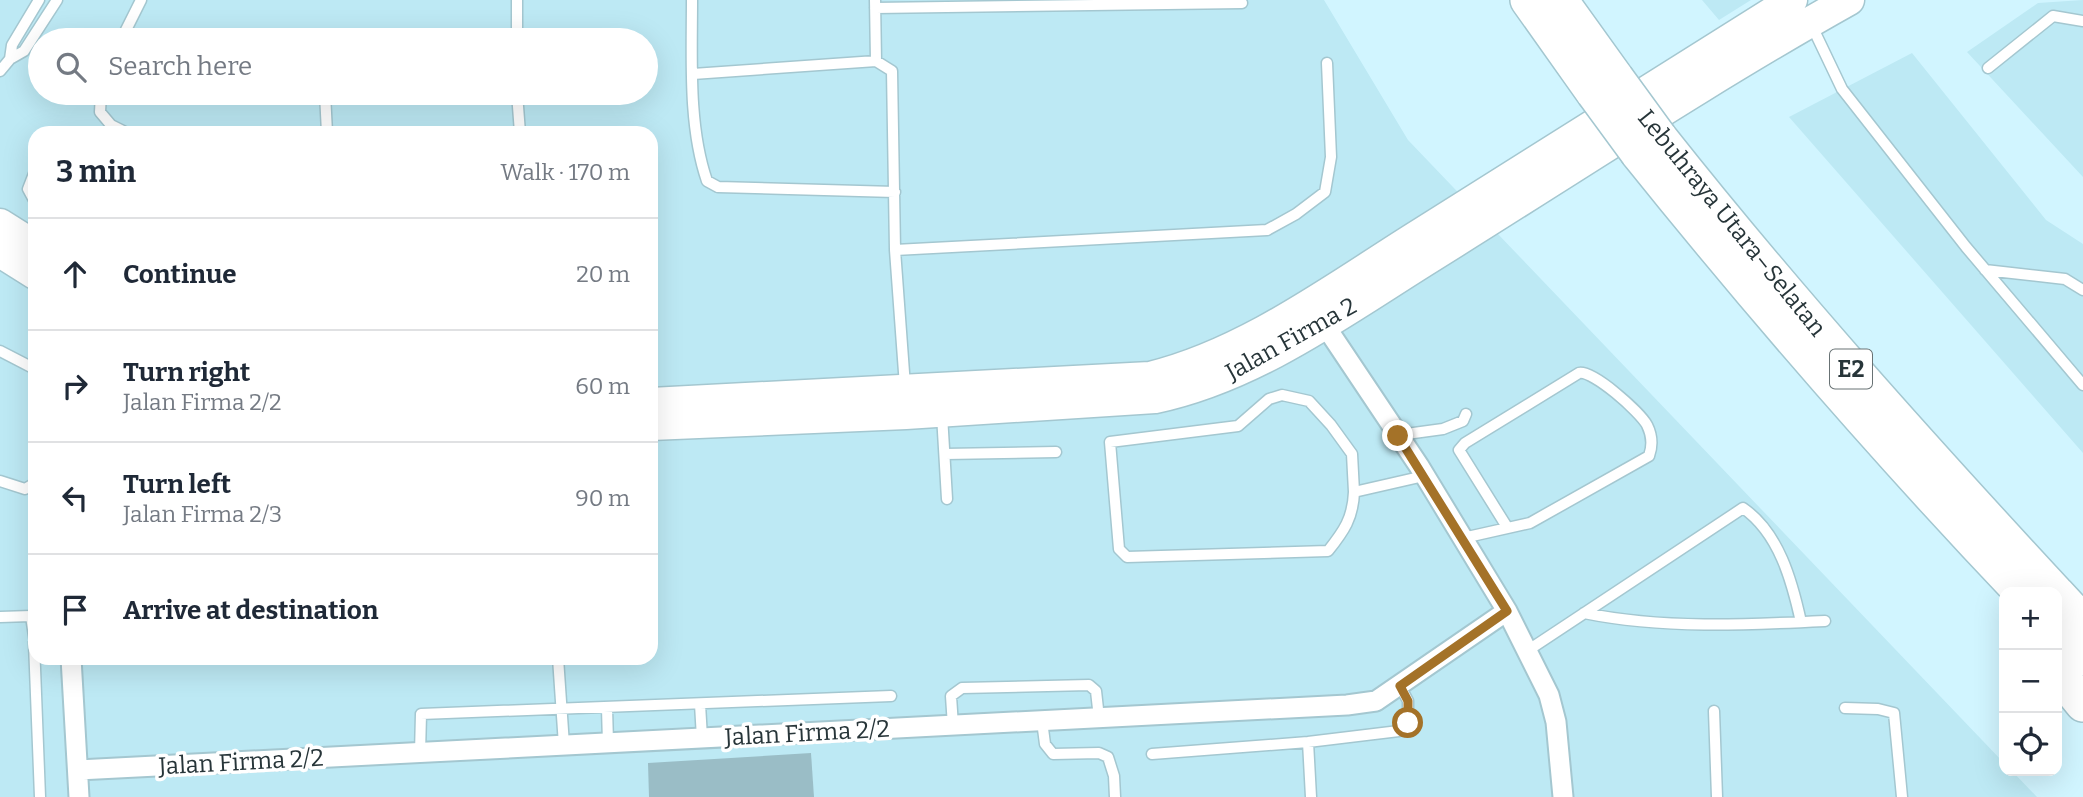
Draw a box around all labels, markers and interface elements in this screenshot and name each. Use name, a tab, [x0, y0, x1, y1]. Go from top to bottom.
search box	[28, 28, 658, 105]
icon: search	[52, 48, 90, 86]
text: Search here	[108, 51, 252, 82]
street label: Lebuhraya Utara–Selatan	[1632, 104, 1832, 342]
text: 3 min	[56, 154, 136, 190]
text: Walk · 170 m	[501, 158, 630, 186]
icon: ahead	[56, 255, 94, 293]
text: Continue	[123, 259, 237, 290]
text: 20 m	[576, 260, 630, 288]
street label: Jalan Firma 2	[1220, 292, 1361, 387]
road number: E2	[1830, 350, 1872, 388]
text: Turn right	[123, 357, 250, 388]
icon: right	[56, 367, 94, 405]
text: 60 m	[575, 372, 630, 400]
text: Jalan Firma 2/2	[123, 388, 281, 416]
route end	[1382, 420, 1413, 451]
text: Turn left	[123, 469, 231, 500]
icon: left	[56, 479, 94, 517]
text: 90 m	[575, 484, 630, 512]
text: Jalan Firma 2/3	[123, 500, 282, 528]
map controls	[1999, 587, 2062, 776]
button: +	[1999, 587, 2062, 650]
icon: arrive	[56, 591, 94, 629]
text: Arrive at destination	[123, 595, 378, 626]
button: −	[1999, 650, 2062, 713]
route start	[1392, 707, 1423, 738]
button: locate	[1999, 713, 2062, 776]
street label: Jalan Firma 2/2	[723, 715, 890, 751]
street label: Jalan Firma 2/2	[157, 744, 324, 780]

